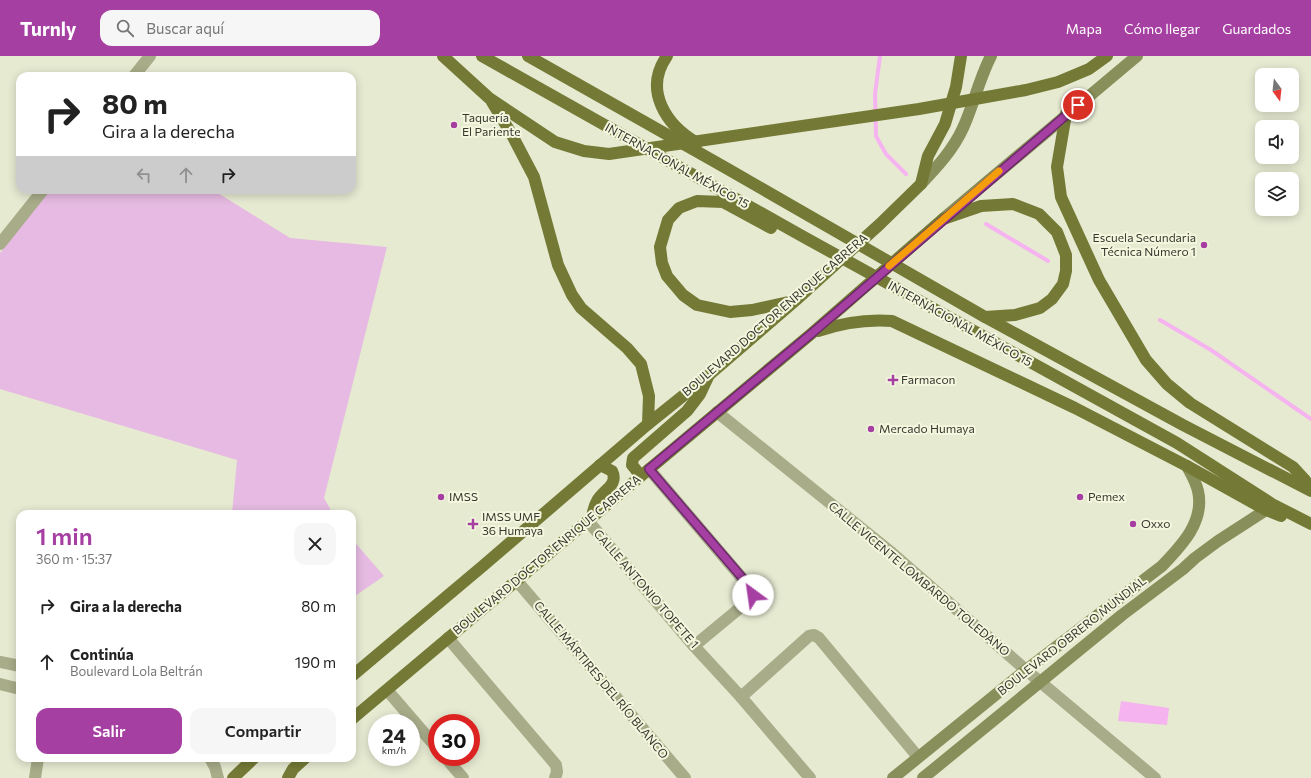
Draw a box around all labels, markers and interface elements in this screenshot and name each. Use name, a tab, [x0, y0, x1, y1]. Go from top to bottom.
search box	[100, 10, 380, 46]
text: Turnly	[20, 17, 76, 40]
icon: search	[114, 17, 136, 39]
text: Buscar aquí	[146, 19, 224, 37]
text: Mapa	[1066, 20, 1102, 37]
text: Cómo llegar	[1124, 20, 1200, 37]
text: Guardados	[1222, 20, 1291, 37]
north arrow	[1255, 68, 1299, 112]
map controls	[1255, 68, 1299, 216]
text: 80 m	[102, 86, 168, 120]
icon: right	[36, 88, 88, 140]
pin	[1061, 88, 1095, 122]
icon: arrive	[1067, 94, 1089, 116]
place label: Taquería El Pariente	[462, 110, 521, 138]
text: Gira a la derecha	[102, 120, 235, 142]
marker: Taquería El Pariente	[449, 120, 459, 130]
street label: INTERNACIONAL MÉXICO 15	[603, 120, 752, 211]
button: sound	[1255, 120, 1299, 164]
icon: left	[133, 164, 155, 186]
icon: ahead	[175, 164, 197, 186]
icon: right	[217, 164, 239, 186]
button: layers	[1255, 172, 1299, 216]
street label: BOULEVARD DOCTOR ENRIQUE CABRERA	[679, 230, 870, 398]
place label: Escuela Secundaria Técnica Número 1	[1093, 230, 1196, 258]
marker: Escuela Secundaria Técnica Número 1	[1199, 240, 1209, 250]
street label: INTERNACIONAL MÉXICO 15	[886, 278, 1035, 369]
place label: Farmacon	[901, 372, 955, 386]
marker: Farmacon	[888, 375, 898, 385]
place label: Mercado Humaya	[879, 421, 975, 435]
marker: Mercado Humaya	[866, 424, 876, 434]
street label: BOULEVARD DOCTOR ENRIQUE CABRERA	[450, 472, 643, 637]
place label: IMSS	[449, 489, 478, 503]
place label: Pemex	[1088, 489, 1125, 503]
marker: IMSS	[436, 492, 446, 502]
marker: Pemex	[1075, 492, 1085, 502]
street label: CALLE VICENTE LOMBARDO TOLEDANO	[826, 498, 1013, 658]
place label: IMSS UMF 36 Humaya	[482, 509, 543, 537]
place label: Oxxo	[1141, 516, 1170, 530]
marker: IMSS UMF 36 Humaya	[467, 518, 479, 530]
marker: Oxxo	[1128, 519, 1138, 529]
text: 1 min	[36, 521, 93, 550]
button: close	[294, 523, 336, 565]
street label: CALLE ANTONIO TOPETE 1	[591, 526, 702, 651]
text: 360 m · 15:37	[36, 551, 112, 567]
street label: BOULEVARD OBRERO MUNDIAL	[994, 573, 1148, 697]
position arrow	[732, 574, 774, 616]
icon: right	[36, 595, 58, 617]
text: Gira a la derecha	[70, 597, 182, 615]
text: 80 m	[301, 597, 336, 615]
street label: CALLE MÁRTIRES DEL RÍO BLANCO	[532, 598, 672, 761]
text: Continúa	[70, 645, 134, 663]
icon: ahead	[36, 651, 58, 673]
text: 190 m	[295, 653, 336, 671]
text: Boulevard Lola Beltrán	[70, 663, 203, 679]
button: Salir	[36, 708, 182, 754]
button: Compartir	[190, 708, 336, 754]
speed limit sign: 30	[428, 714, 480, 766]
text: 24	[382, 723, 406, 747]
text: km/h	[382, 744, 406, 756]

